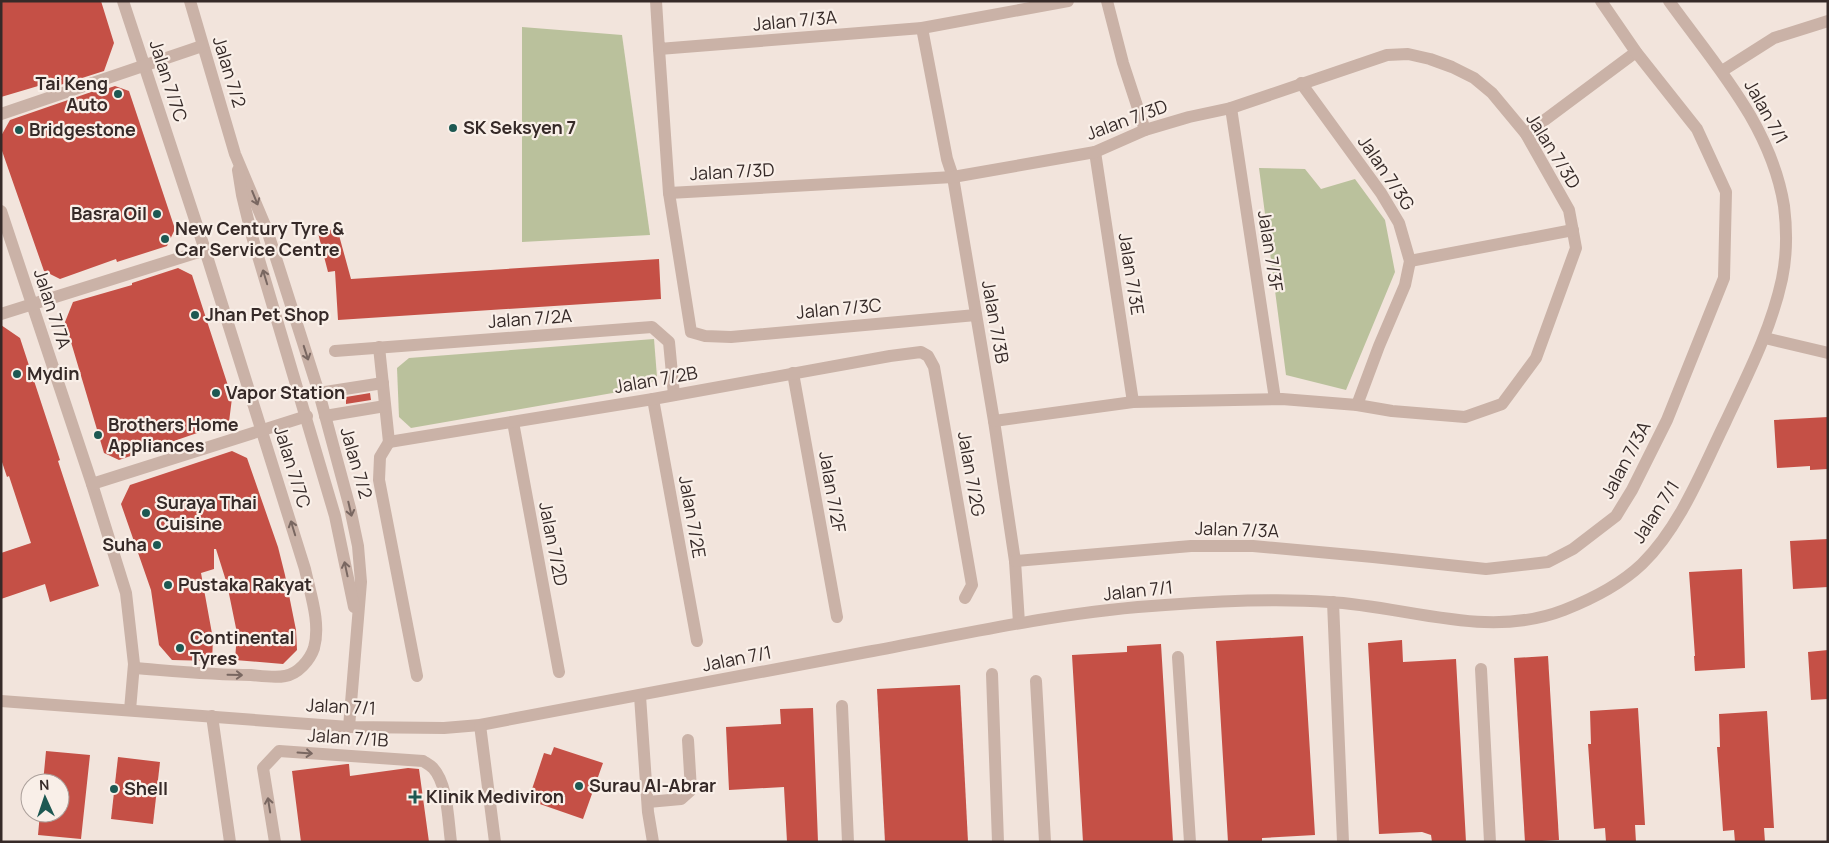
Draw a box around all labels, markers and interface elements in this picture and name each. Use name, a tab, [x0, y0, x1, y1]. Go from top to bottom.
street label: Jalan 7/3A	[752, 4, 838, 36]
street label: Jalan 7/2	[208, 33, 252, 110]
street label: Jalan 7/7C	[144, 37, 193, 125]
place label: Tai Keng Auto	[35, 71, 108, 116]
street label: Jalan 7/1	[1739, 75, 1794, 148]
marker: Tai Keng Auto	[112, 88, 124, 100]
street label: Jalan 7/3D	[1083, 93, 1171, 145]
street label: Jalan 7/3D	[1521, 108, 1587, 193]
place label: SK Seksyen 7	[463, 115, 576, 139]
place label: Bridgestone	[29, 117, 136, 141]
marker: SK Seksyen 7	[447, 122, 459, 134]
marker: Bridgestone	[13, 124, 25, 136]
street label: Jalan 7/3G	[1353, 130, 1421, 215]
street label: Jalan 7/3D	[689, 157, 775, 185]
one-way arrow	[251, 191, 260, 206]
place label: Basra Oil	[71, 201, 147, 225]
marker: Basra Oil	[151, 208, 163, 220]
street label: Jalan 7/3F	[1253, 209, 1289, 293]
place label: New Century Tyre & Car Service Centre	[175, 216, 344, 261]
street label: Jalan 7/3E	[1114, 231, 1150, 317]
marker: New Century Tyre & Car Service Centre	[159, 233, 171, 245]
street label: Jalan 7/7A	[29, 266, 77, 352]
one-way arrow	[260, 270, 269, 286]
street label: Jalan 7/3B	[977, 278, 1015, 365]
street label: Jalan 7/3C	[795, 292, 883, 324]
place label: Jhan Pet Shop	[205, 302, 329, 326]
street label: Jalan 7/2A	[487, 303, 573, 333]
marker: Jhan Pet Shop	[189, 309, 201, 321]
one-way arrow	[302, 344, 311, 360]
street label: Jalan 7/2B	[612, 360, 699, 398]
place label: Mydin	[27, 361, 80, 385]
marker: Mydin	[11, 368, 23, 380]
place label: Vapor Station	[226, 380, 345, 404]
marker: Vapor Station	[210, 387, 222, 399]
place label: Brothers Home Appliances	[108, 412, 239, 457]
street label: Jalan 7/3A	[1595, 416, 1656, 502]
street label: Jalan 7/7C	[269, 423, 317, 511]
street label: Jalan 7/2	[335, 424, 379, 501]
marker: Brothers Home Appliances	[92, 429, 104, 441]
street label: Jalan 7/2G	[953, 429, 991, 518]
street label: Jalan 7/2F	[814, 449, 852, 534]
street label: Jalan 7/2E	[674, 474, 712, 560]
street label: Jalan 7/1	[1626, 476, 1684, 547]
place label: Suraya Thai Cuisine	[156, 490, 257, 535]
one-way arrow	[346, 500, 355, 516]
street label: Jalan 7/2D	[534, 500, 574, 588]
marker: Suraya Thai Cuisine	[140, 507, 152, 519]
street label: Jalan 7/3A	[1195, 516, 1280, 542]
one-way arrow	[287, 521, 297, 537]
place label: Suha	[102, 532, 147, 556]
marker: Suha	[151, 539, 163, 551]
one-way arrow	[341, 561, 350, 577]
place label: Pustaka Rakyat	[178, 572, 312, 596]
street label: Jalan 7/1	[1102, 574, 1174, 606]
marker: Pustaka Rakyat	[162, 579, 174, 591]
place label: Continental Tyres	[190, 625, 295, 670]
street label: Jalan 7/1	[700, 640, 773, 676]
marker: Continental Tyres	[174, 642, 186, 654]
one-way arrow	[226, 670, 242, 680]
street label: Jalan 7/1	[306, 692, 377, 720]
street label: Jalan 7/1B	[307, 722, 389, 752]
one-way arrow	[297, 748, 313, 757]
north arrow	[20, 773, 70, 823]
place label: Surau Al-Abrar	[589, 773, 716, 797]
text: N	[39, 775, 50, 794]
place label: Shell	[124, 776, 168, 800]
marker: Surau Al-Abrar	[573, 780, 585, 792]
marker: Shell	[108, 783, 120, 795]
place label: Klinik Mediviron	[426, 784, 564, 808]
marker: Klinik Mediviron	[408, 790, 422, 804]
one-way arrow	[264, 797, 274, 813]

